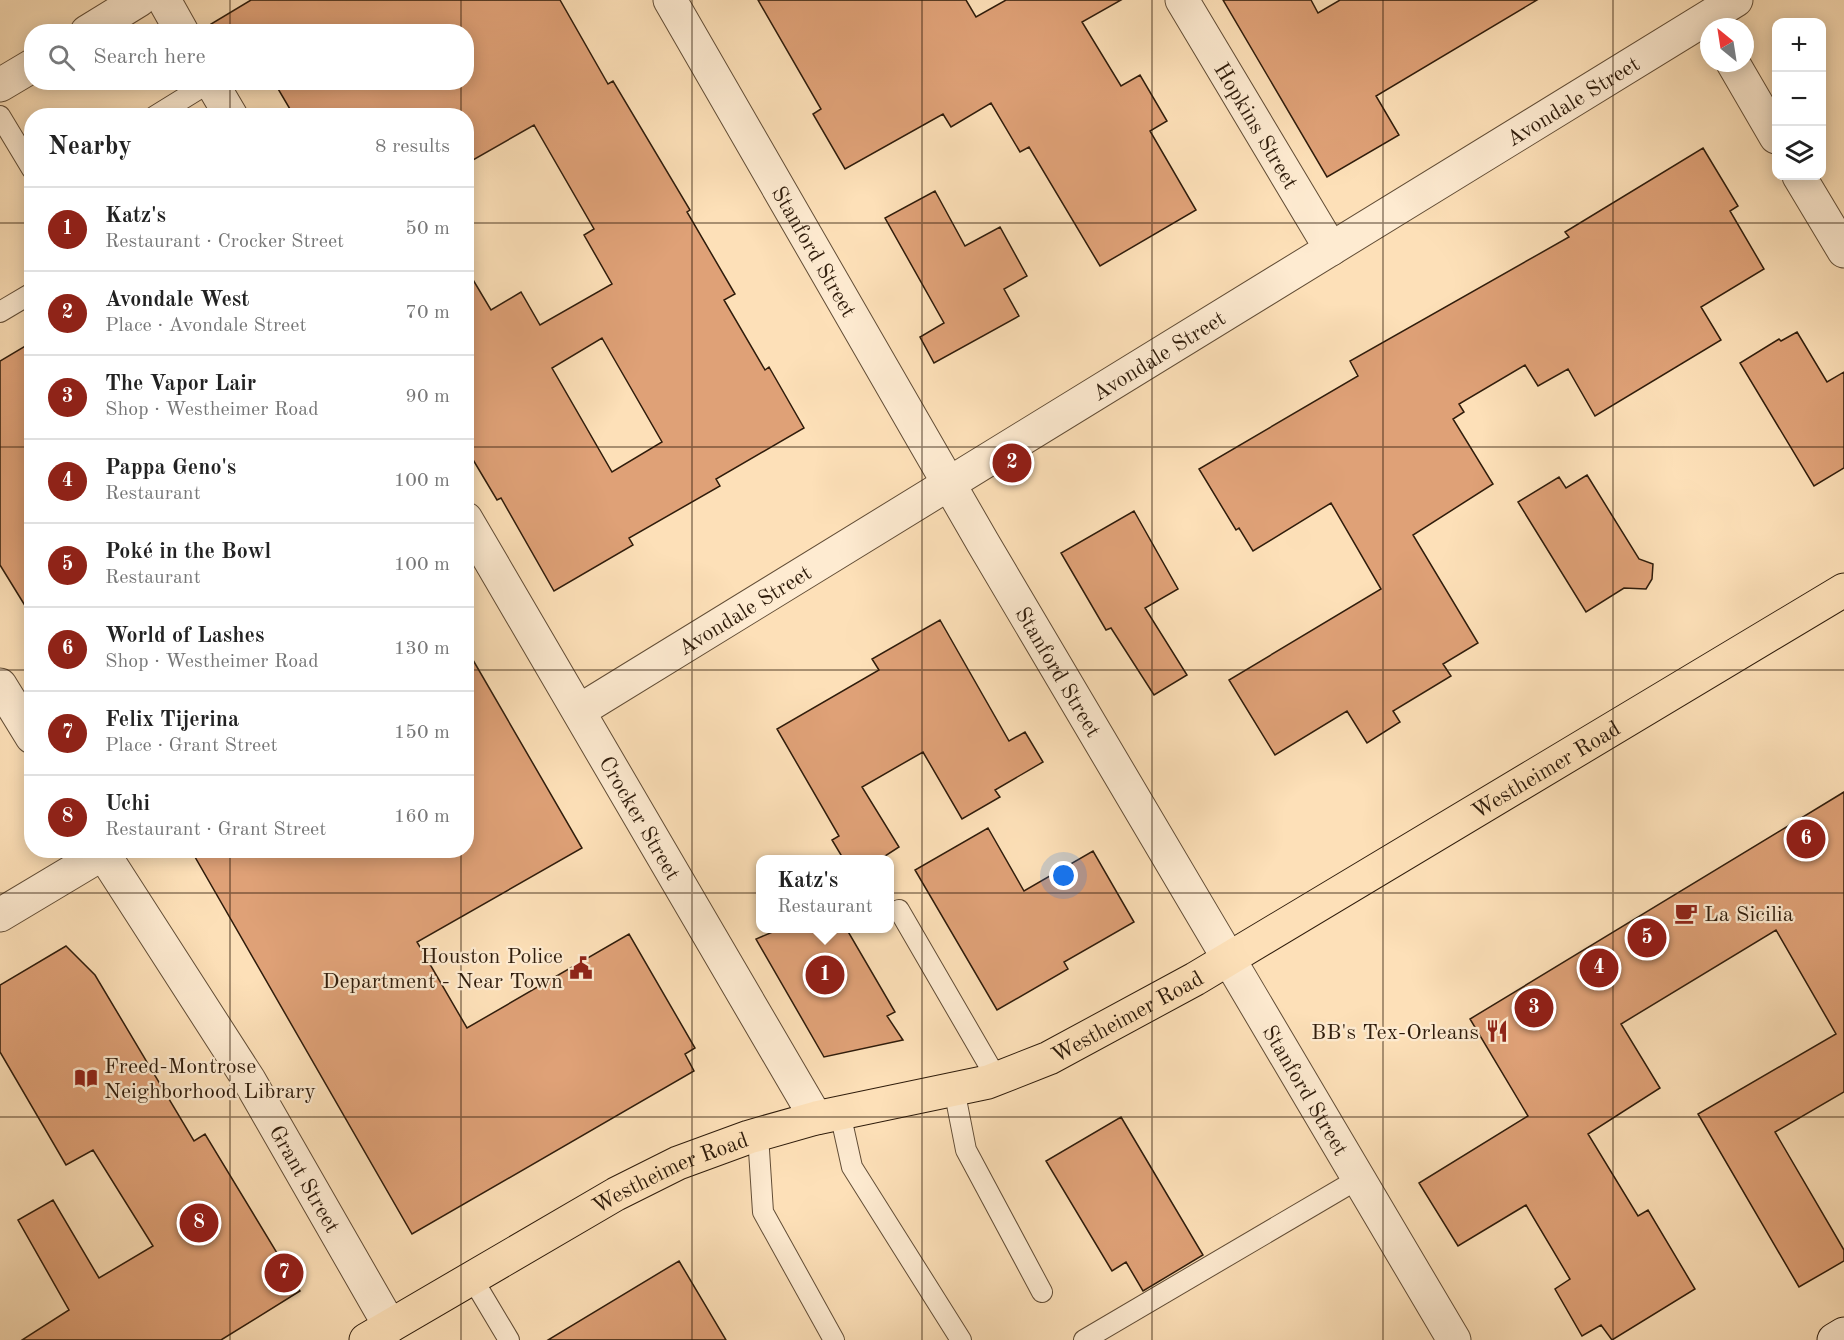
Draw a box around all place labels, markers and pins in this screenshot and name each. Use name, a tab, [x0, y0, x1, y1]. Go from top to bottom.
pin: 2	[992, 440, 1032, 486]
pin: 6	[1786, 816, 1826, 862]
cafe icon: La Sicilia	[1673, 900, 1699, 926]
place label: La Sicilia	[1704, 904, 1794, 926]
pin: 5	[1628, 916, 1666, 960]
place label: Houston Police Department - Near Town	[322, 946, 563, 993]
pin: 4	[1580, 946, 1618, 990]
pin: 1	[806, 952, 844, 998]
public building icon: Houston Police Department - Near Town	[568, 955, 594, 981]
pin: 3	[1514, 986, 1553, 1030]
restaurant icon: BB's Tex-Orleans	[1484, 1018, 1510, 1044]
place label: BB's Tex-Orleans	[1311, 1022, 1479, 1044]
place label: Freed-Montrose Neighborhood Library	[104, 1056, 316, 1103]
library icon: Freed-Montrose Neighborhood Library	[73, 1065, 99, 1091]
pin: 8	[180, 1200, 218, 1246]
pin: 7	[264, 1250, 304, 1296]

